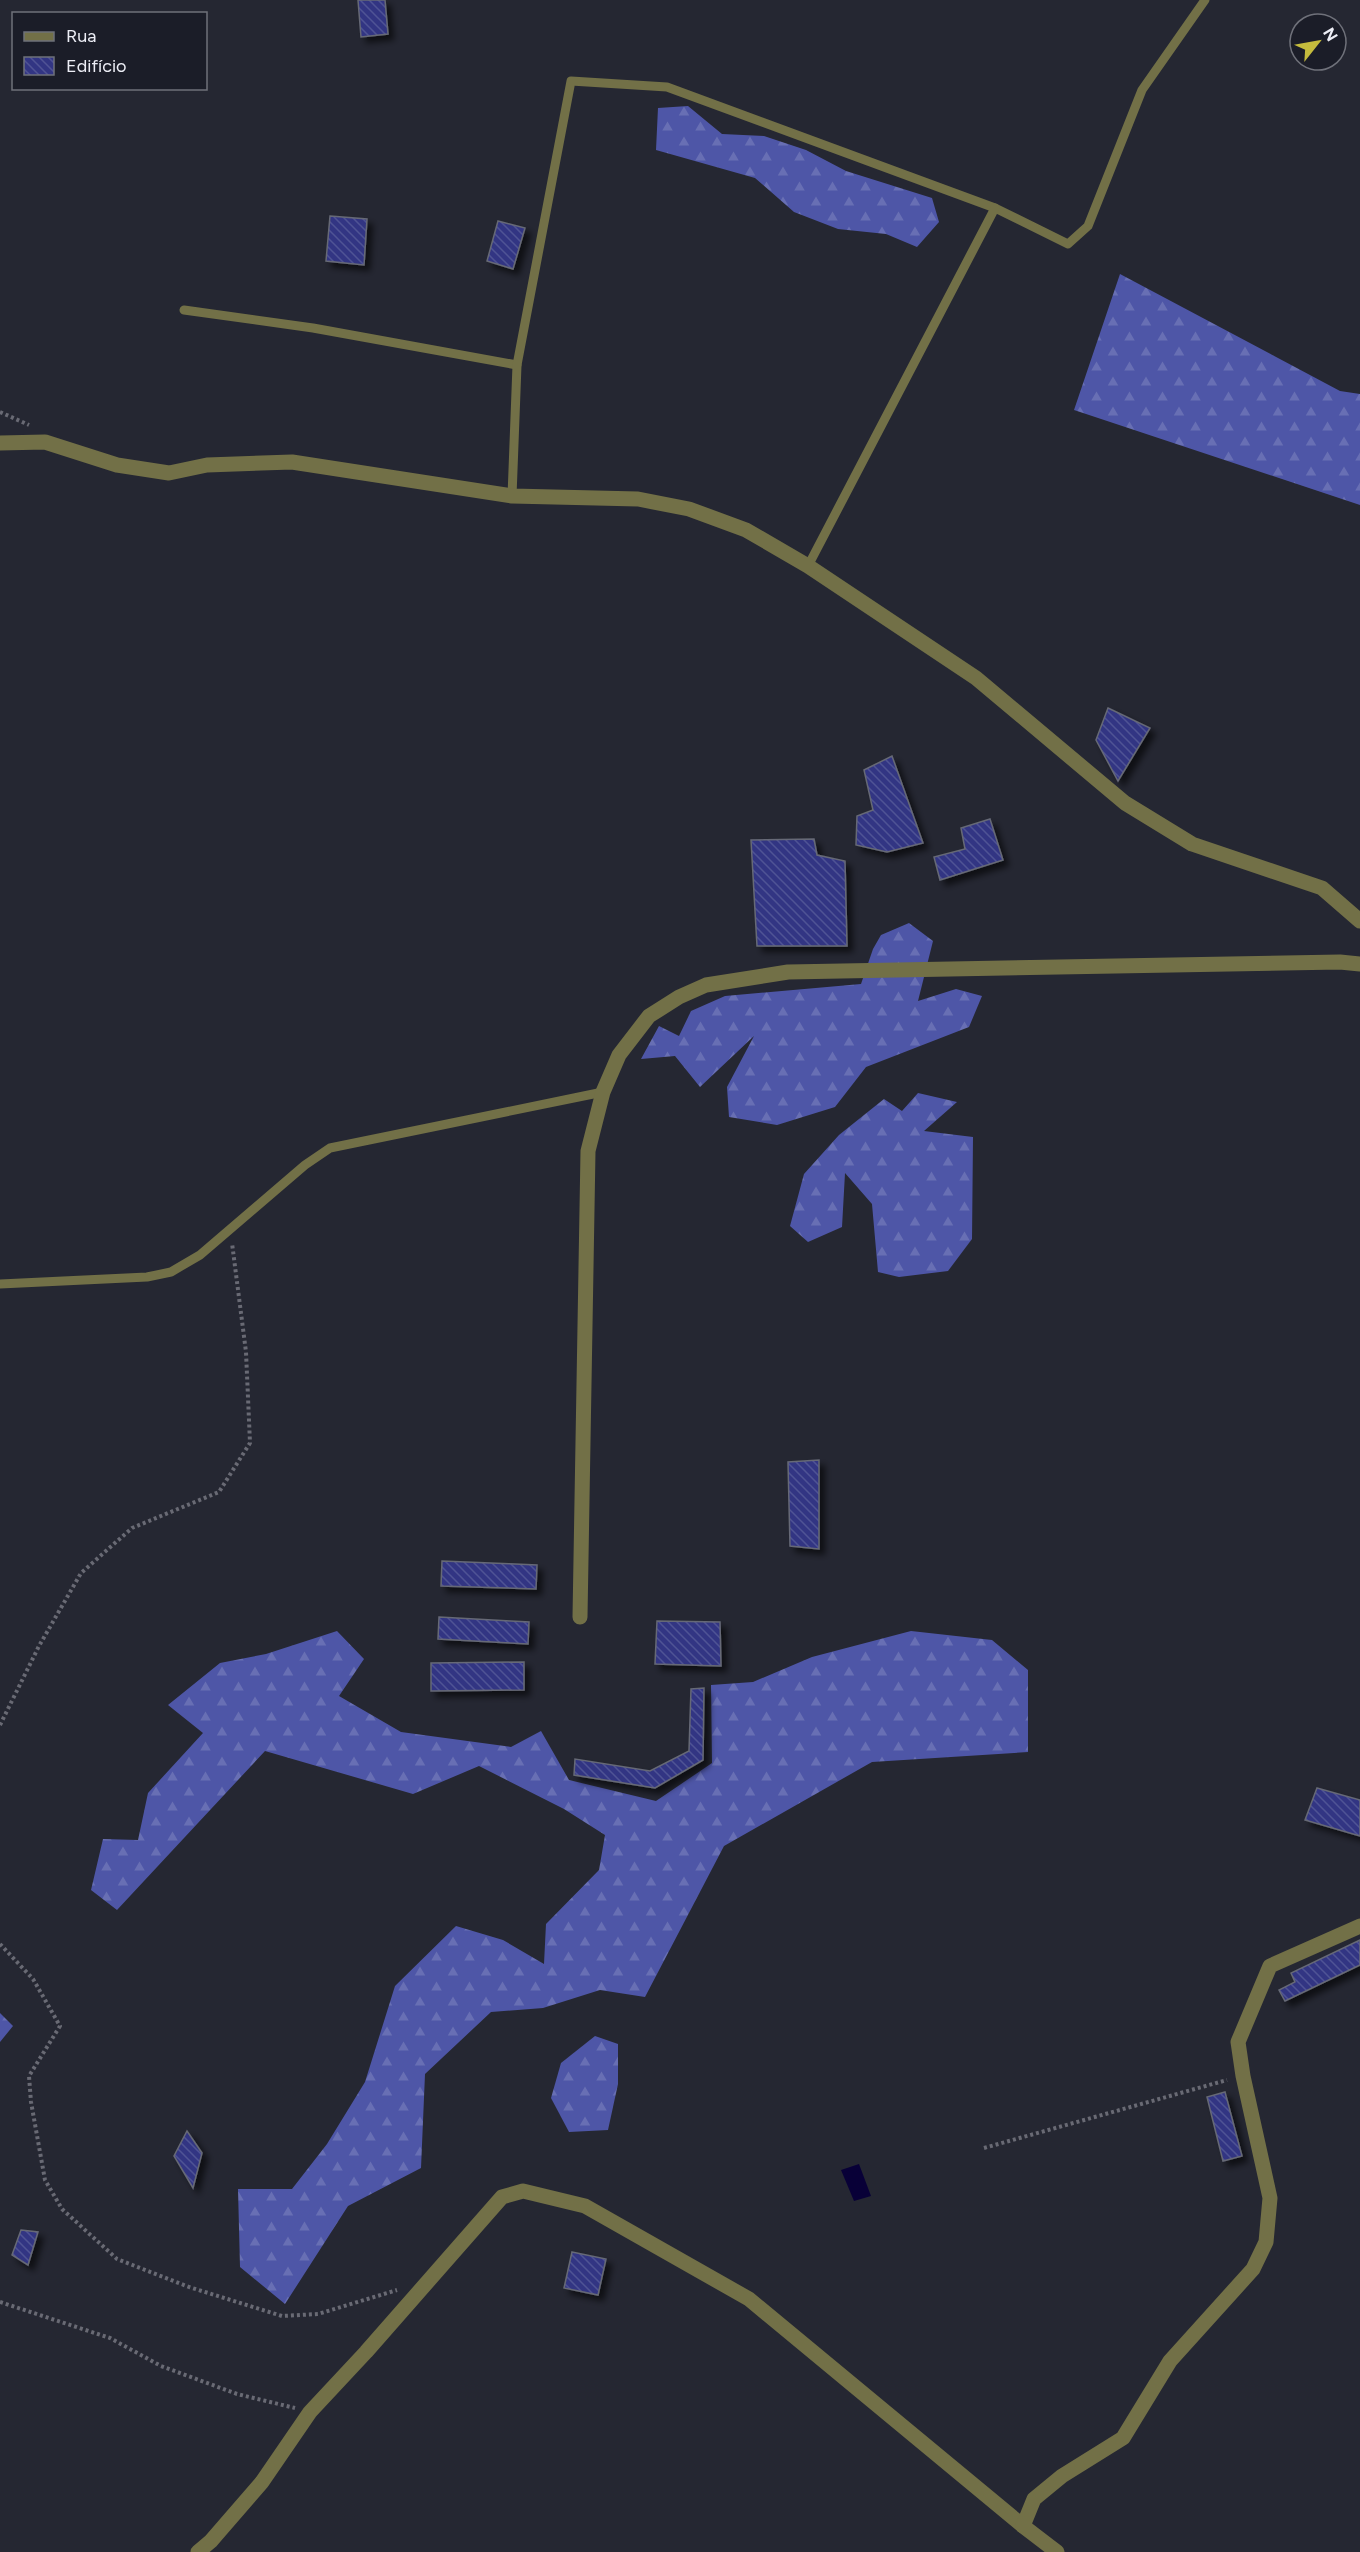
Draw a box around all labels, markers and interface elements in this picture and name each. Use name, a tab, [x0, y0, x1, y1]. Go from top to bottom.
legend	[12, 12, 207, 90]
north arrow	[1288, 12, 1348, 72]
text: N	[1319, 24, 1342, 45]
text: Rua	[66, 25, 97, 47]
text: Edifício	[66, 55, 127, 77]

